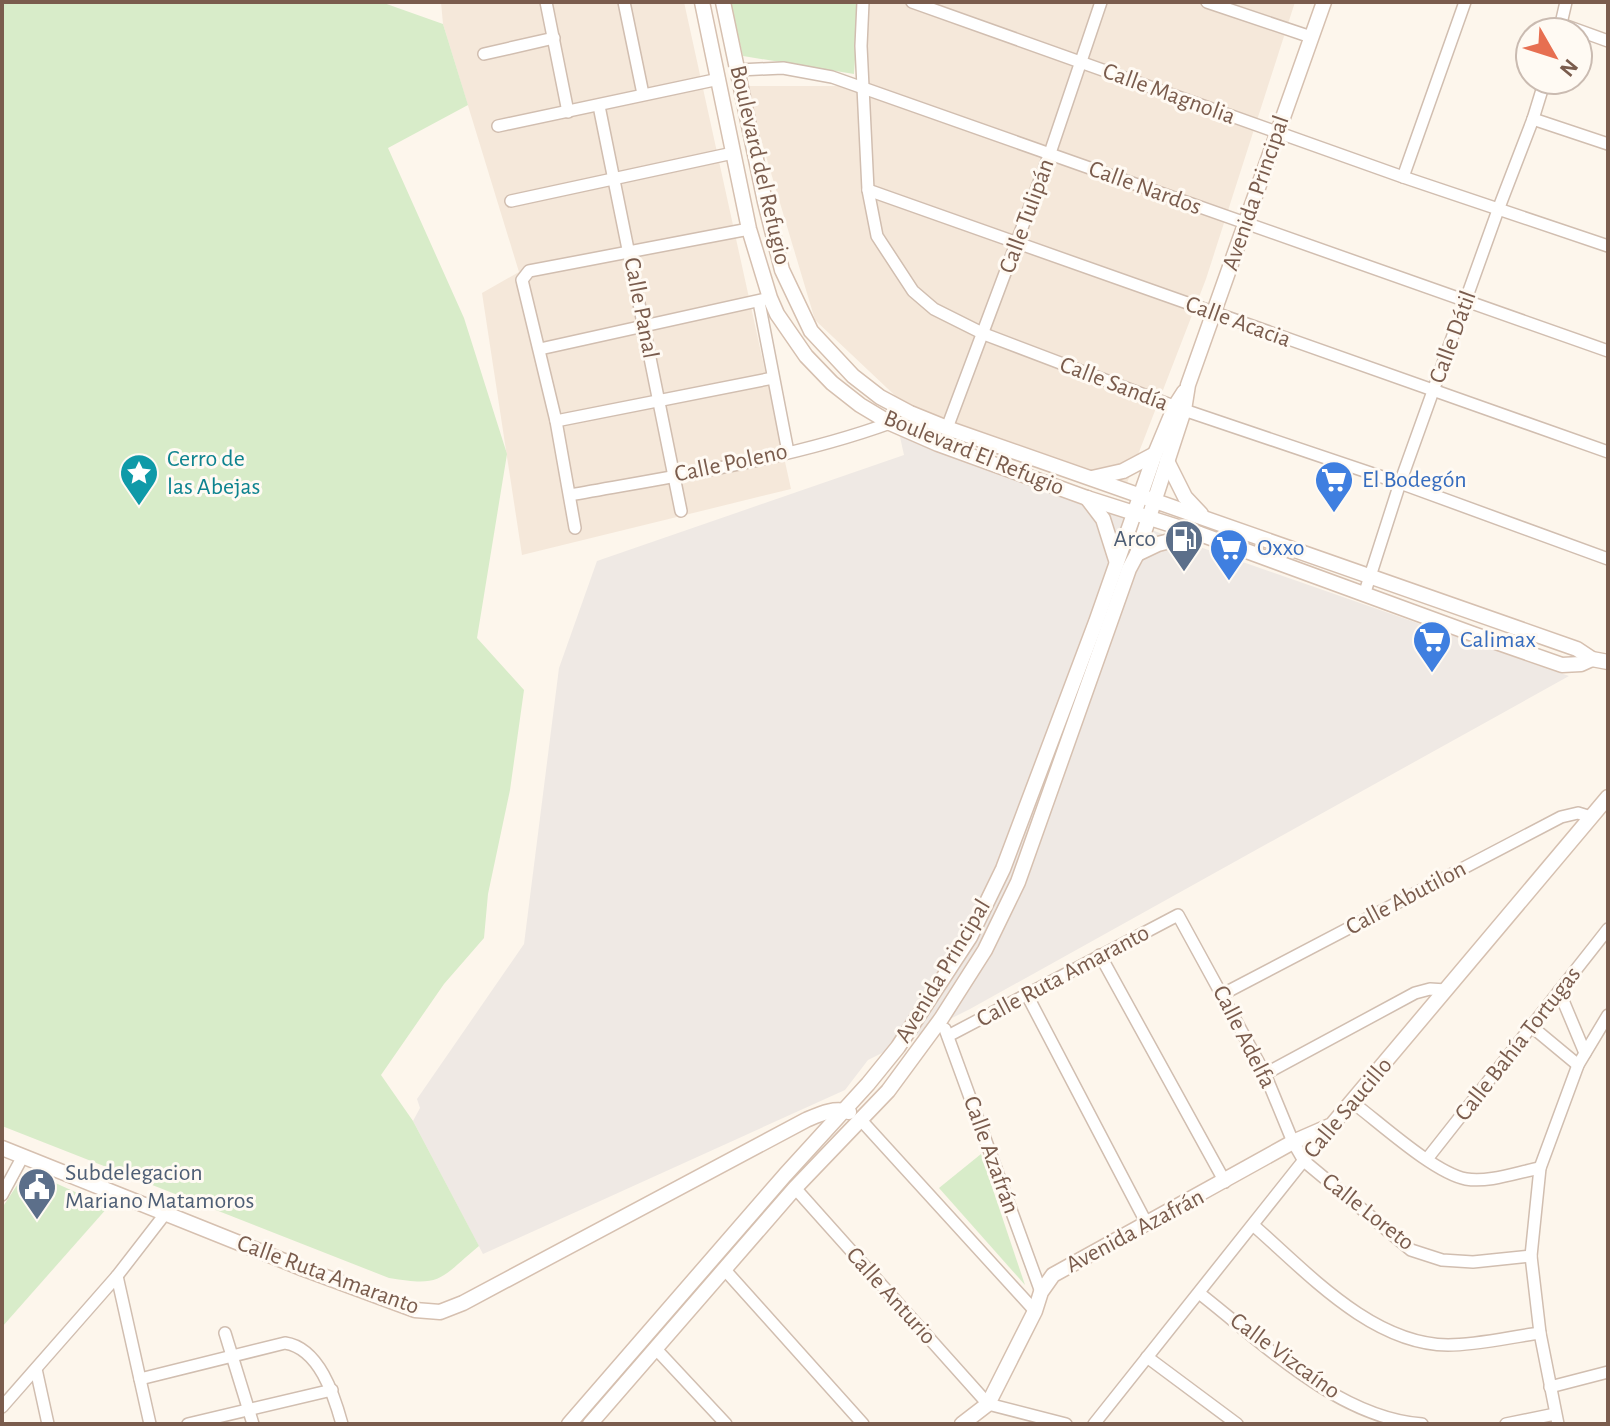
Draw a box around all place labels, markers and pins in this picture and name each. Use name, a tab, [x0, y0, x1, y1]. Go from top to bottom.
place label: Cerro de las Abejas	[167, 447, 260, 499]
place icon: Cerro de las Abejas	[118, 452, 160, 507]
supermarket icon: El Bodegón	[1313, 459, 1355, 514]
place label: El Bodegón	[1362, 468, 1467, 492]
fuel station icon: Arco	[1163, 518, 1205, 573]
place label: Arco	[1114, 527, 1156, 551]
supermarket icon: Oxxo	[1208, 527, 1250, 582]
place label: Oxxo	[1257, 536, 1305, 560]
supermarket icon: Calimax	[1411, 619, 1453, 674]
place label: Calimax	[1460, 628, 1537, 652]
place label: Subdelegacion Mariano Matamoros	[65, 1161, 255, 1213]
public building icon: Subdelegacion Mariano Matamoros	[16, 1166, 58, 1221]

